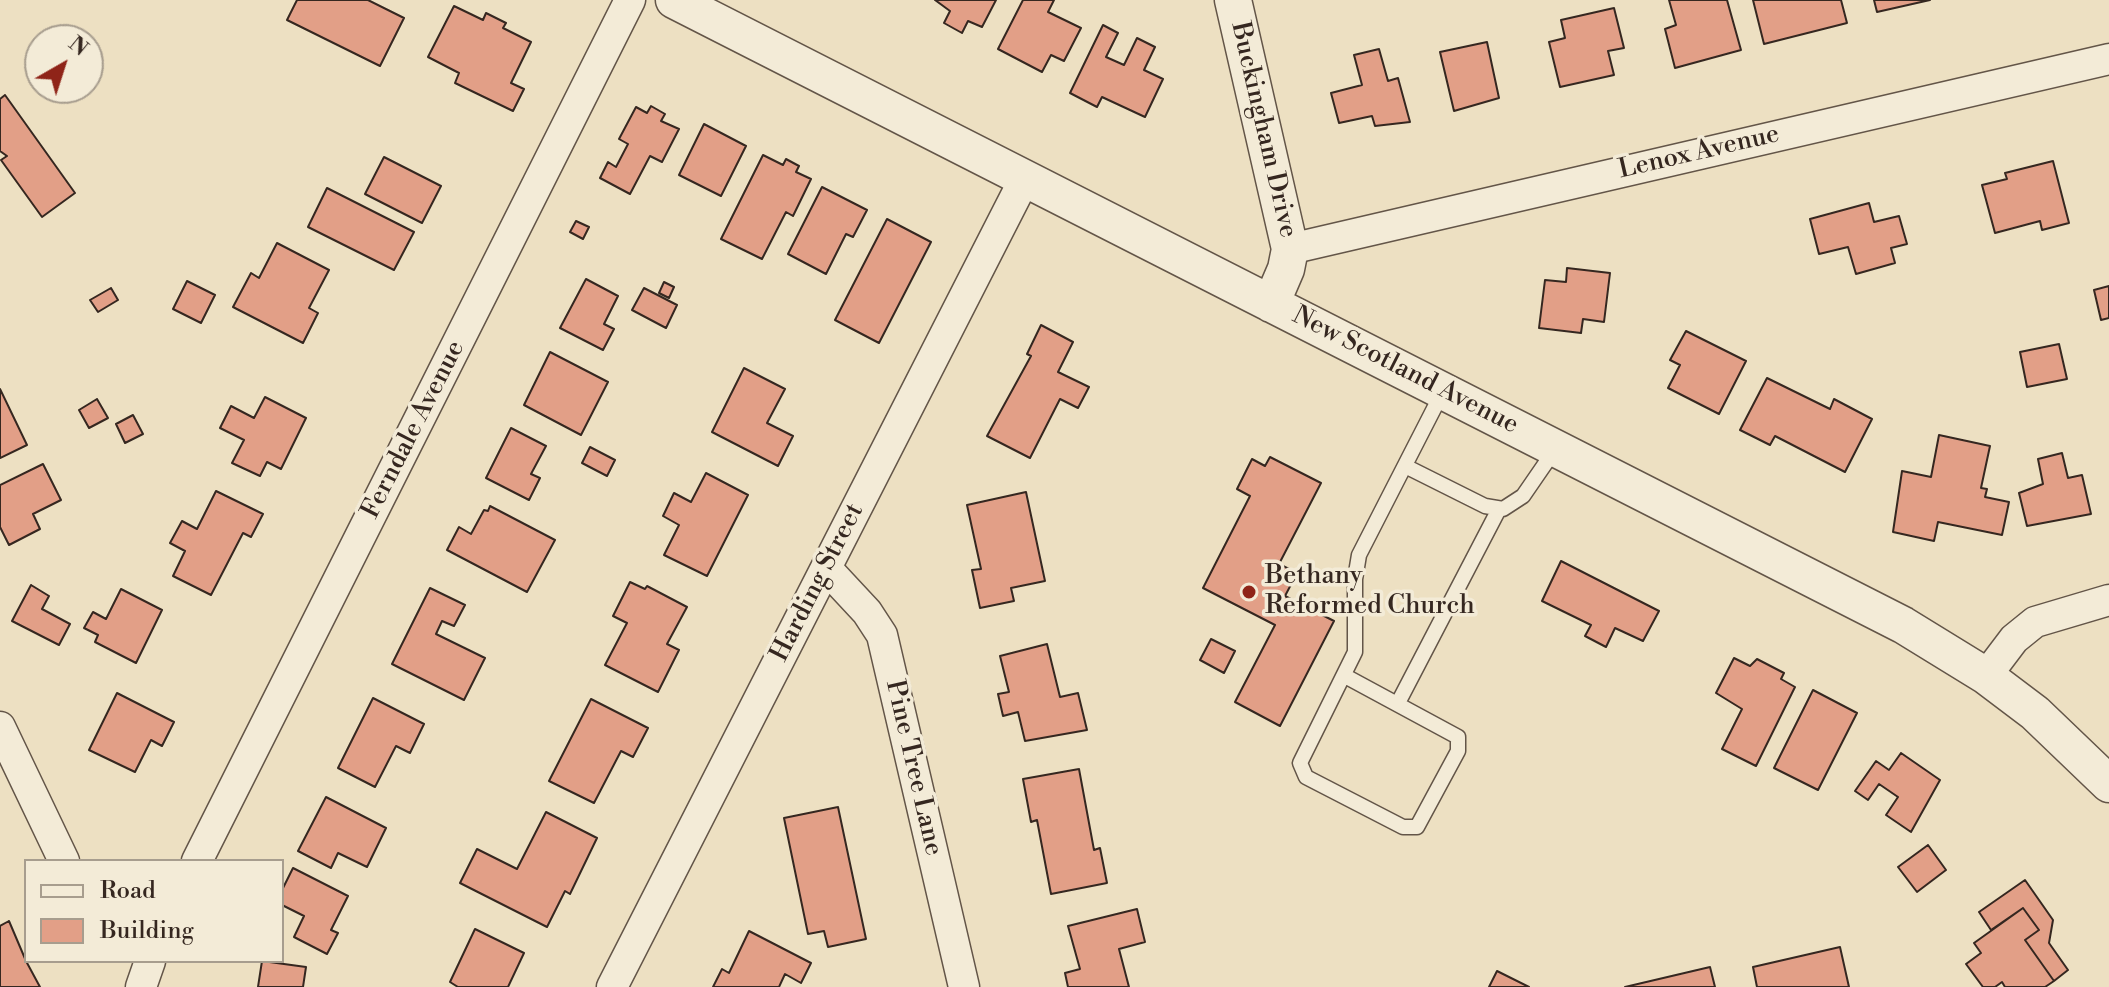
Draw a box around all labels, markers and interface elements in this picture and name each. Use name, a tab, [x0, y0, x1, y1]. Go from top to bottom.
street label: Buckingham Drive	[1223, 19, 1303, 241]
north arrow	[24, 24, 104, 104]
text: N	[63, 31, 93, 62]
street label: Lenox Avenue	[1616, 119, 1782, 187]
street label: New Scotland Avenue	[1287, 300, 1523, 442]
street label: Ferndale Avenue	[356, 336, 472, 524]
street label: Harding Street	[765, 499, 871, 667]
place label: Bethany Reformed Church	[1265, 561, 1475, 622]
marker: Bethany Reformed Church	[1240, 583, 1258, 601]
street label: Pine Tree Lane	[878, 677, 948, 859]
legend	[24, 859, 284, 963]
text: Road	[100, 876, 156, 906]
text: Building	[100, 916, 194, 946]

